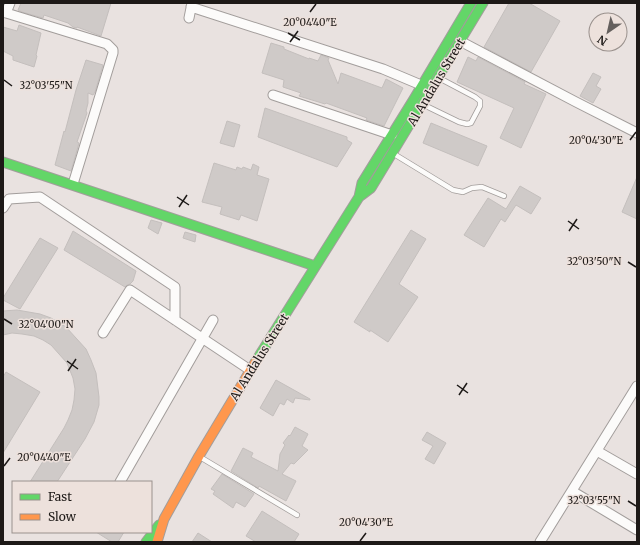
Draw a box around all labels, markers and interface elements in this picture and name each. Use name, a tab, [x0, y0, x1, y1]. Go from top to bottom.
north arrow	[588, 12, 628, 52]
text: 20°04'40"E	[283, 16, 337, 29]
text: N	[595, 32, 610, 49]
street label: Al Andalus Street	[403, 35, 468, 129]
text: 32°03'55"N	[19, 79, 73, 92]
text: 20°04'30"E	[569, 134, 624, 147]
text: 32°03'50"N	[567, 255, 621, 268]
street label: Al Andalus Street	[226, 311, 292, 404]
text: 32°04'00"N	[18, 318, 74, 331]
text: 20°04'40"E	[17, 451, 71, 464]
legend	[12, 481, 152, 533]
text: Fast	[48, 489, 72, 504]
text: 32°03'55"N	[567, 494, 621, 507]
text: Slow	[48, 509, 77, 524]
text: 20°04'30"E	[339, 516, 394, 529]

